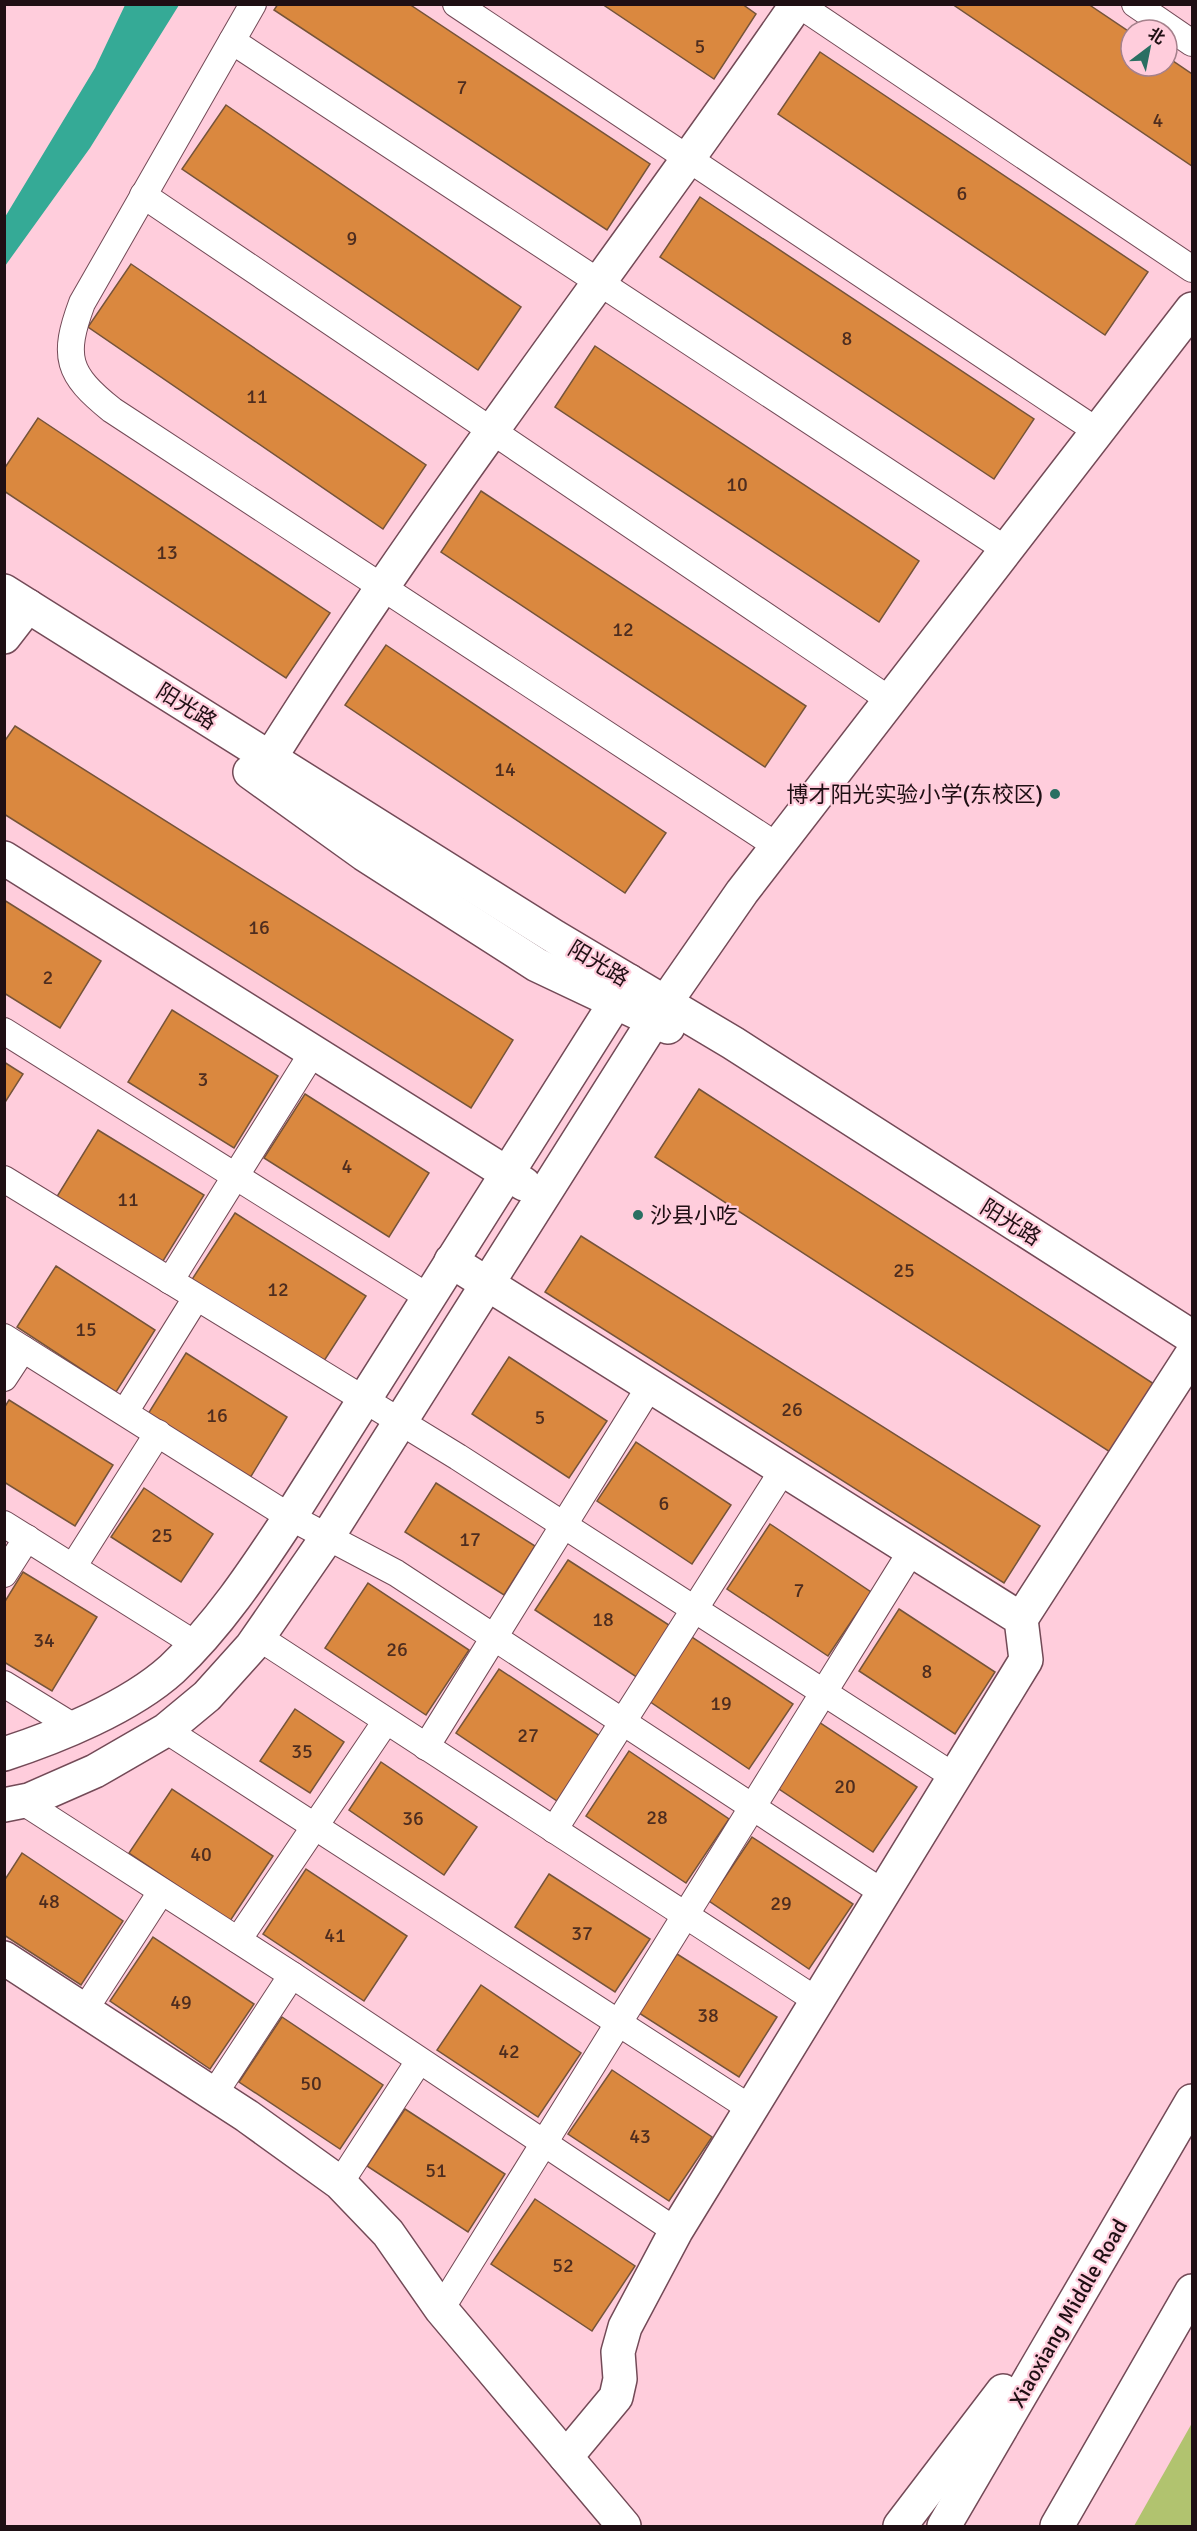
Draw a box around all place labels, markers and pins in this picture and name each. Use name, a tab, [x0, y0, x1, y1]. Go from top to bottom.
place label: 博才阳光实验小学(东校区)	[786, 781, 1043, 808]
marker: 博才阳光实验小学(东校区)	[1048, 787, 1062, 801]
place label: 沙县小吃	[650, 1202, 738, 1229]
marker: 沙县小吃	[631, 1208, 645, 1222]

